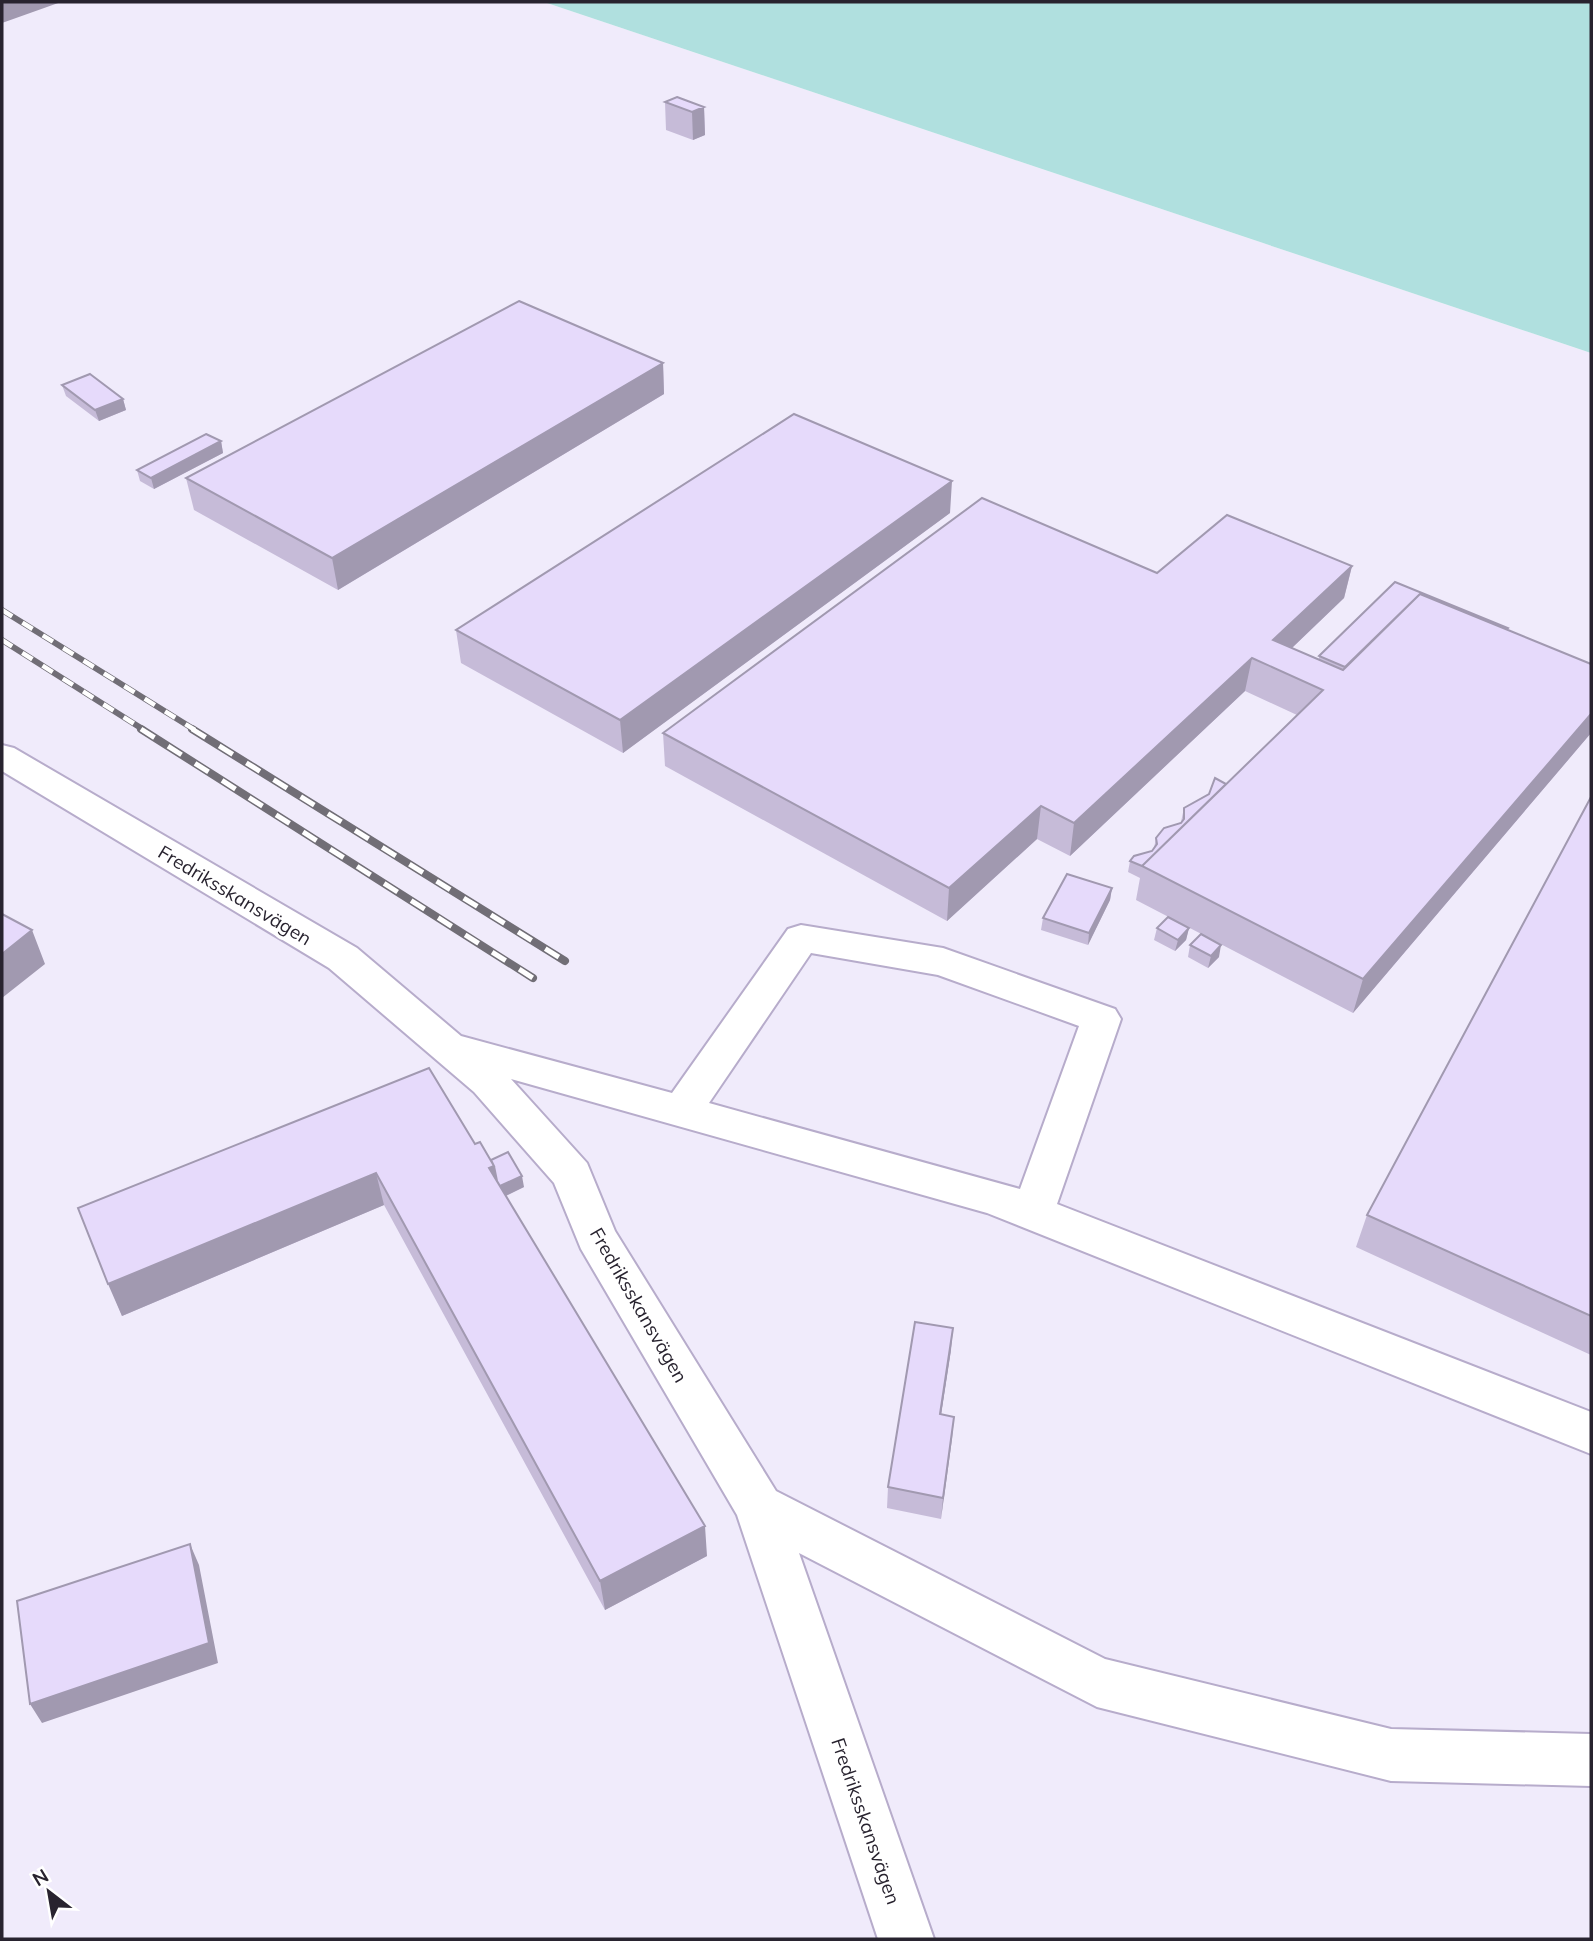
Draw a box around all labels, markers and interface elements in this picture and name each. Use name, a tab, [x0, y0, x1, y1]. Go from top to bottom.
street label: Fredriksskansvägen	[154, 840, 316, 950]
street label: Fredriksskansvägen	[585, 1223, 693, 1387]
street label: Fredriksskansvägen	[826, 1734, 906, 1908]
north arrow	[14, 1857, 84, 1927]
text: N	[28, 1863, 53, 1891]

